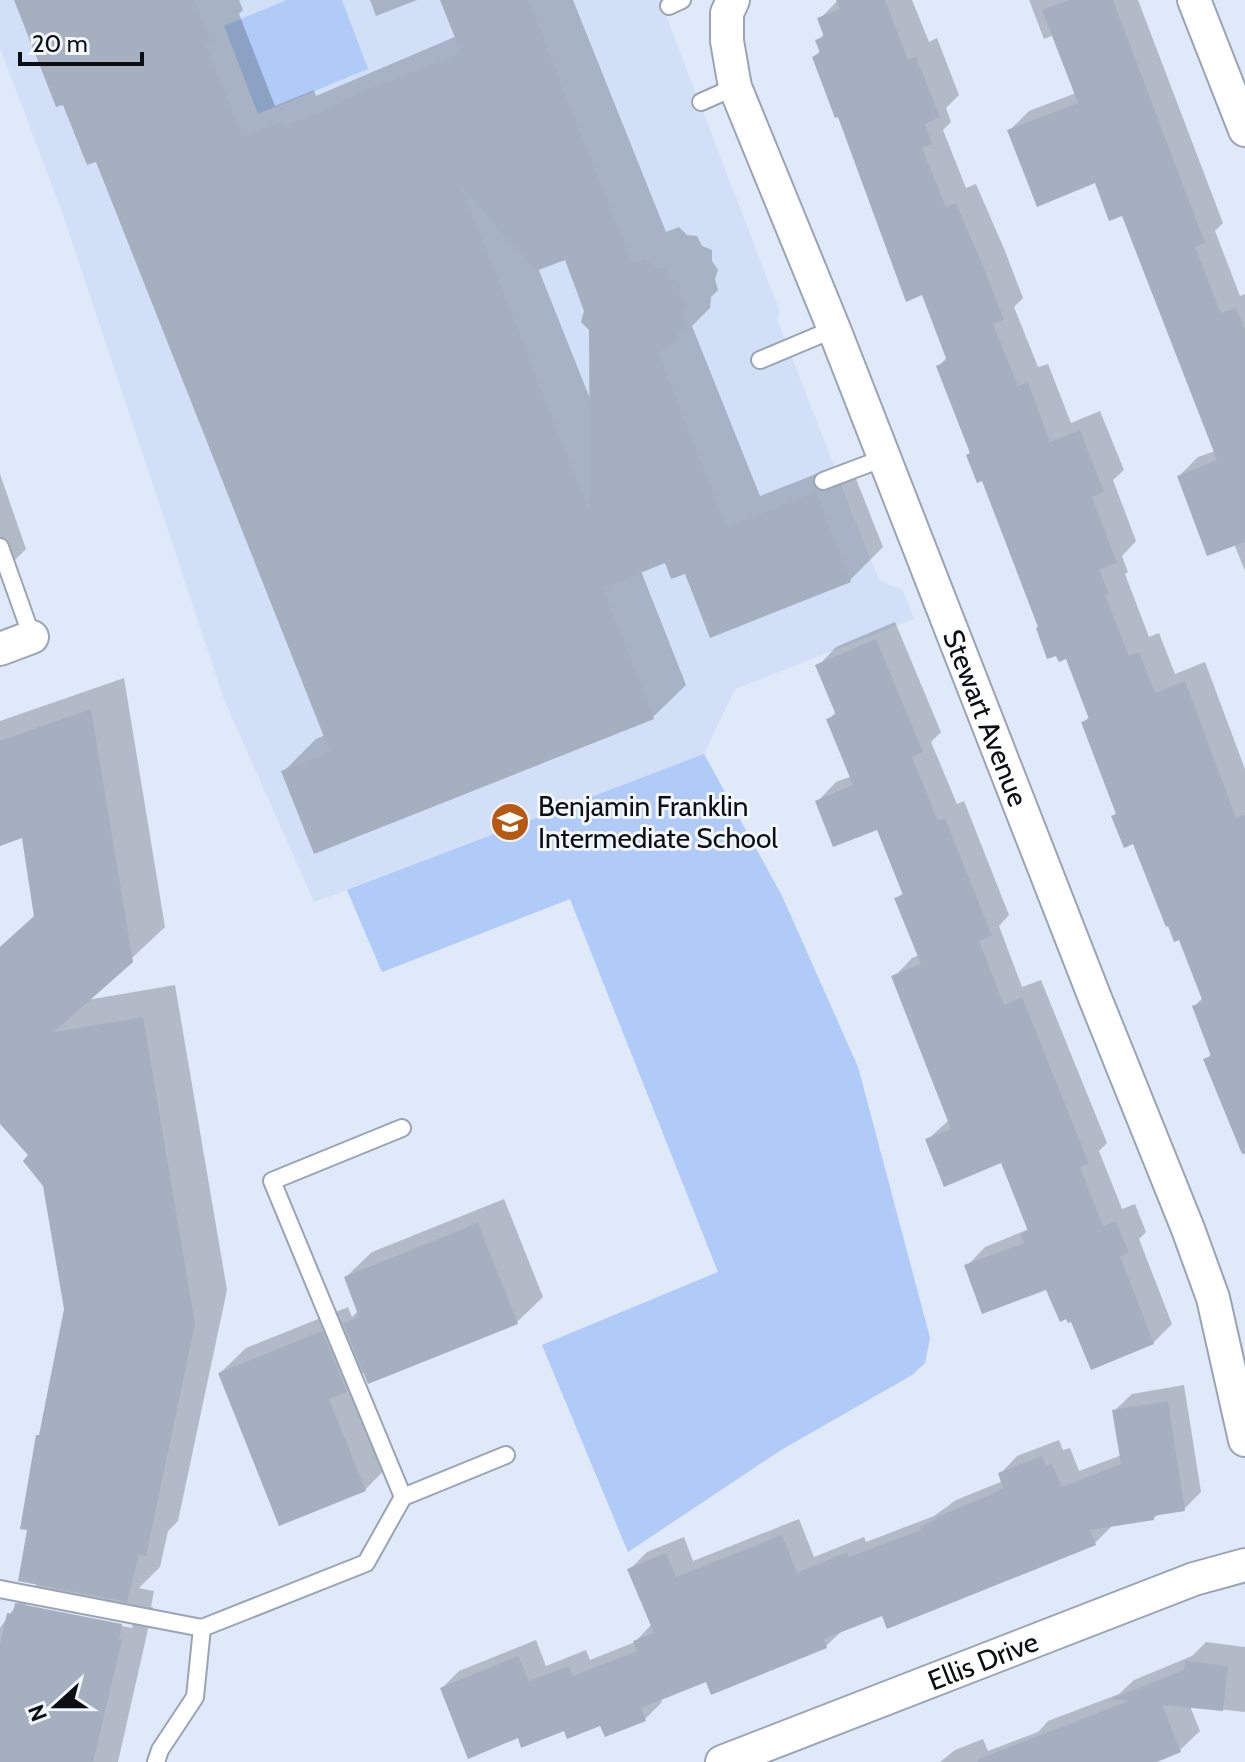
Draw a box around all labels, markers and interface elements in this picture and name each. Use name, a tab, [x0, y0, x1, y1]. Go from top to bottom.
scale bar	[20, 16, 142, 66]
text: 20 m	[32, 29, 88, 58]
street label: Stewart Avenue	[936, 625, 1036, 811]
place label: Benjamin Franklin Intermediate School	[538, 789, 778, 855]
school or university icon: Benjamin Franklin Intermediate School	[489, 801, 531, 843]
street label: Ellis Drive	[923, 1624, 1043, 1697]
north arrow	[16, 1666, 96, 1746]
text: N	[22, 1701, 53, 1725]

